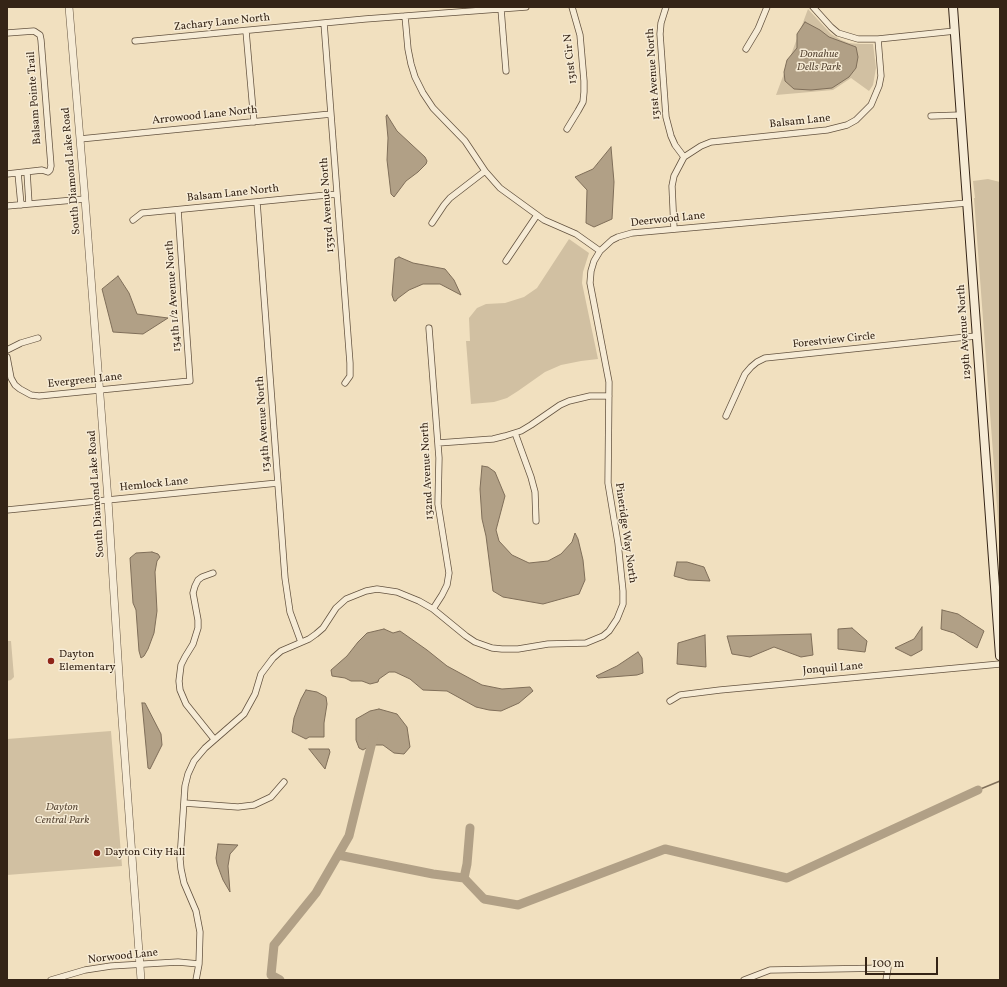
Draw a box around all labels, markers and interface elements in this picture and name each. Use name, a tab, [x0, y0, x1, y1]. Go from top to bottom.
street label: Zachary Lane North	[173, 11, 271, 35]
street label: 131st Avenue North	[644, 28, 664, 120]
street label: 131st Cir N	[562, 33, 580, 85]
park label: Donahue Dells Park	[797, 48, 841, 74]
street label: Balsam Pointe Trail	[25, 51, 45, 145]
street label: Arrowood Lane North	[152, 104, 258, 128]
street label: South Diamond Lake Road	[60, 107, 84, 235]
street label: Balsam Lane	[769, 112, 831, 132]
street label: 133rd Avenue North	[318, 157, 338, 253]
street label: Balsam Lane North	[186, 183, 280, 205]
street label: Deerwood Lane	[630, 210, 706, 230]
street label: 134th 1/2 Avenue North	[164, 240, 184, 352]
street label: 129th Avenue North	[955, 284, 975, 380]
street label: Forestview Circle	[792, 330, 876, 352]
street label: Evergreen Lane	[47, 371, 123, 391]
street label: 134th Avenue North	[254, 375, 274, 473]
street label: 132nd Avenue North	[419, 422, 437, 520]
street label: South Diamond Lake Road	[86, 430, 108, 558]
street label: Hemlock Lane	[119, 475, 189, 495]
street label: Pineridge Way North	[611, 482, 639, 584]
place label: Dayton Elementary	[59, 648, 116, 674]
marker: Dayton Elementary	[46, 656, 56, 666]
street label: Jonquil Lane	[802, 660, 864, 678]
park label: Dayton Central Park	[35, 801, 89, 827]
place label: Dayton City Hall	[105, 846, 185, 860]
marker: Dayton City Hall	[92, 848, 102, 858]
street label: Norwood Lane	[87, 947, 159, 967]
scale bar	[867, 949, 940, 975]
text: 100 m	[872, 956, 904, 972]

